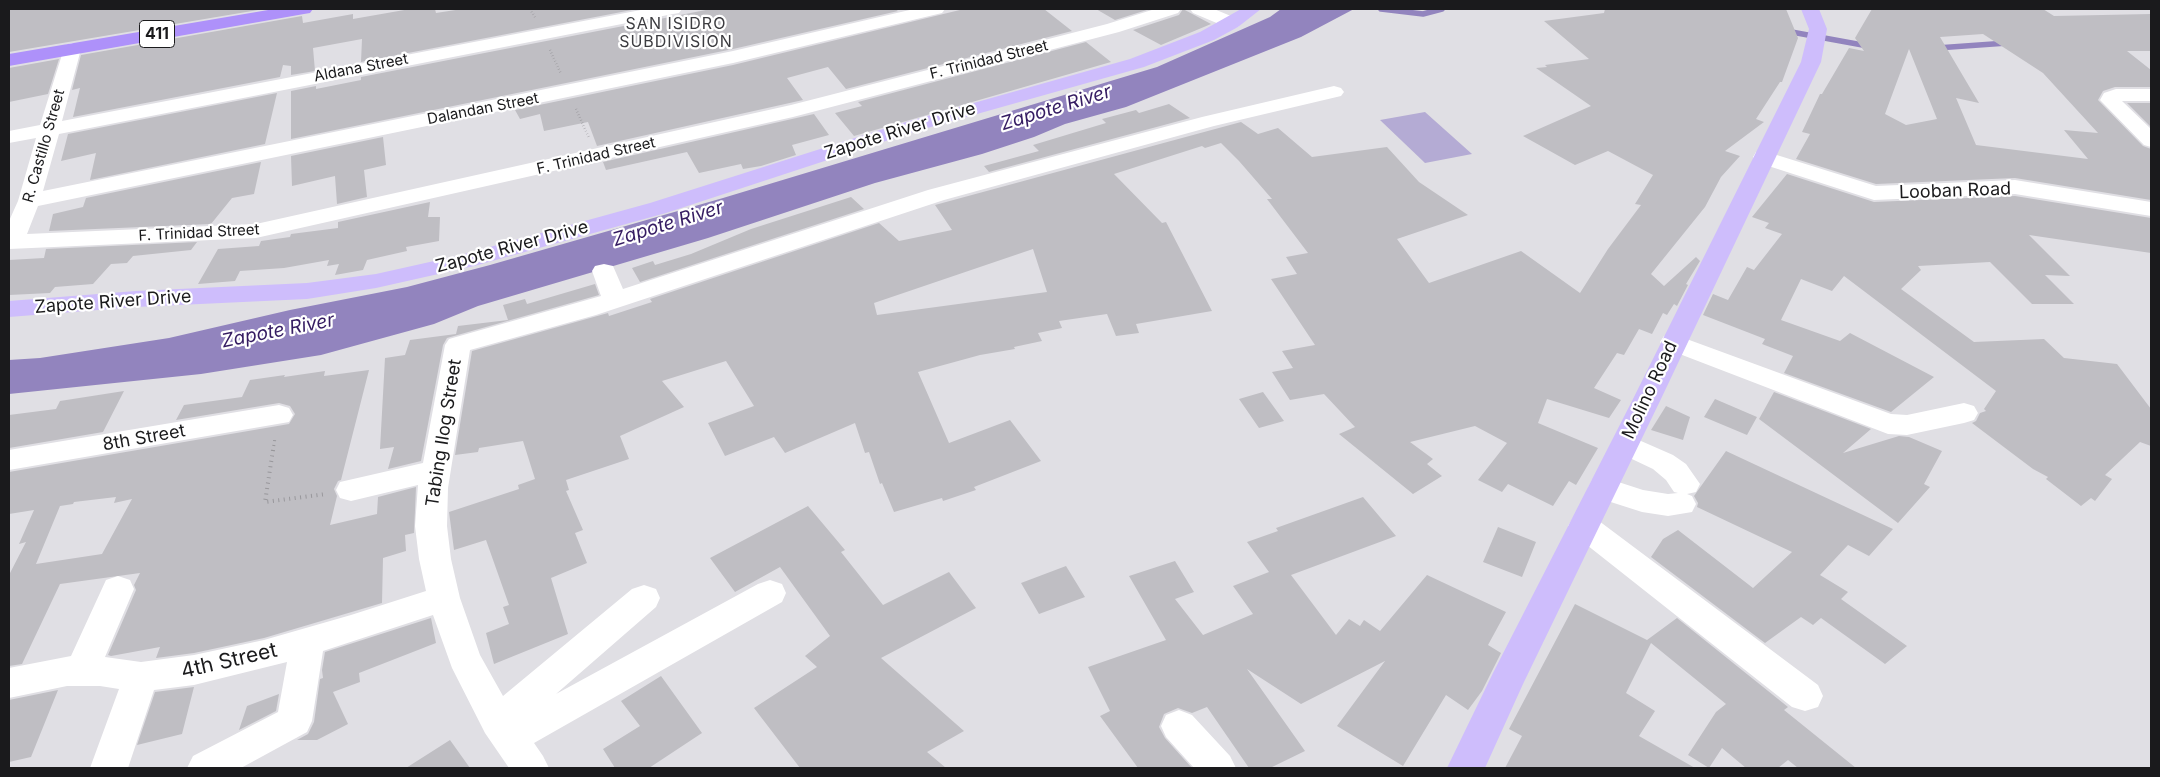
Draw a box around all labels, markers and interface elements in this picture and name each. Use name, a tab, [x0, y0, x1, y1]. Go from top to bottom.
district label: SAN ISIDRO SUBDIVISION	[618, 14, 734, 52]
road number: 411	[140, 20, 174, 48]
street label: F. Trinidad Street	[928, 37, 1050, 83]
street label: Aldana Street	[312, 50, 410, 86]
water label: Zapote River	[998, 80, 1114, 136]
street label: R. Castillo Street	[19, 87, 69, 205]
street label: Dalandan Street	[426, 89, 540, 129]
street label: Zapote River Drive	[822, 98, 978, 164]
street label: F. Trinidad Street	[535, 134, 657, 178]
street label: Looban Road	[1899, 178, 2011, 204]
water label: Zapote River	[610, 196, 726, 252]
street label: Zapote River Drive	[433, 216, 591, 278]
street label: F. Trinidad Street	[138, 221, 260, 245]
street label: Zapote River Drive	[34, 286, 192, 318]
water label: Zapote River	[220, 309, 336, 353]
street label: Molino Road	[1618, 338, 1682, 442]
street label: Tabing Ilog Street	[422, 358, 466, 508]
street label: 8th Street	[101, 420, 187, 456]
street label: 4th Street	[178, 638, 280, 684]

